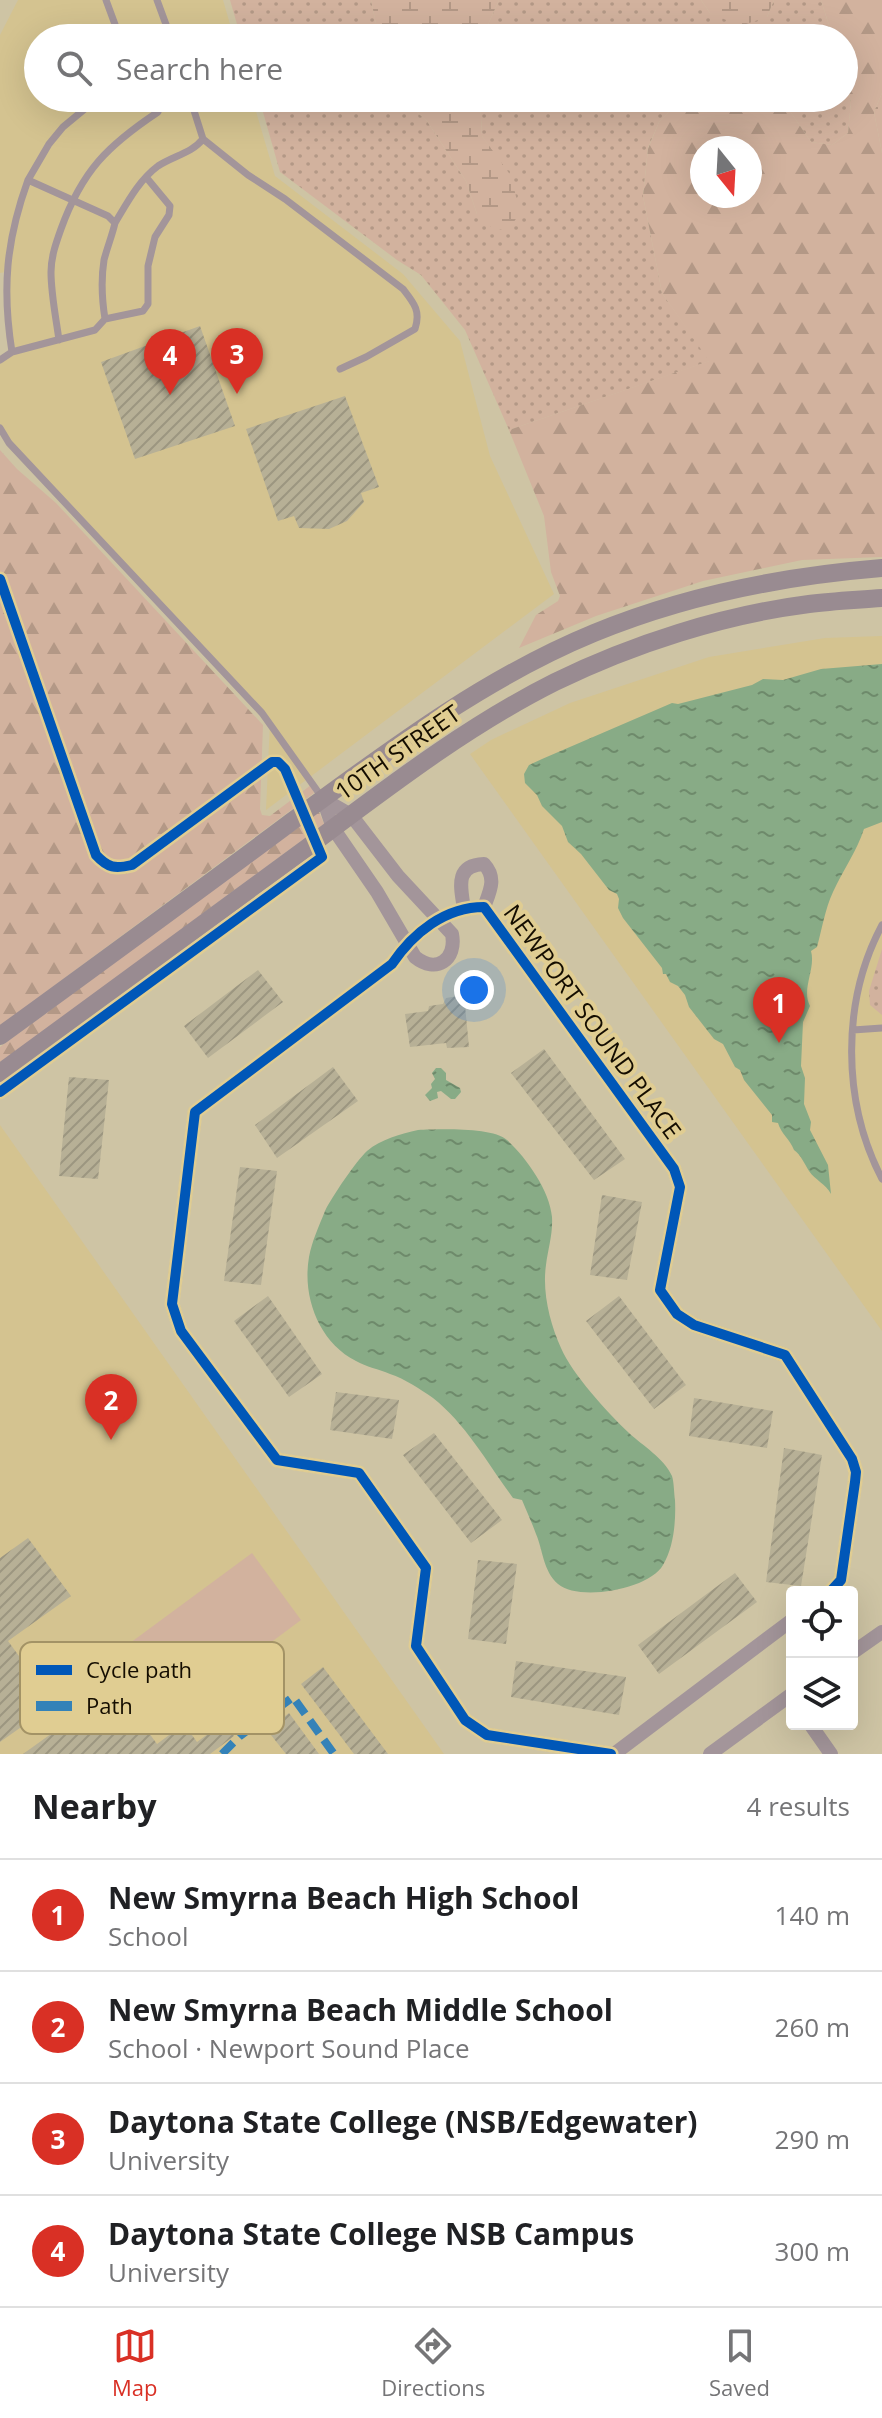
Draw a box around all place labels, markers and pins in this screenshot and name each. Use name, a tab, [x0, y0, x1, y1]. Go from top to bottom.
pin: 3	[211, 328, 263, 394]
pin: 4	[144, 329, 196, 395]
pin: 1	[753, 977, 805, 1043]
pin: 2	[85, 1374, 137, 1440]

